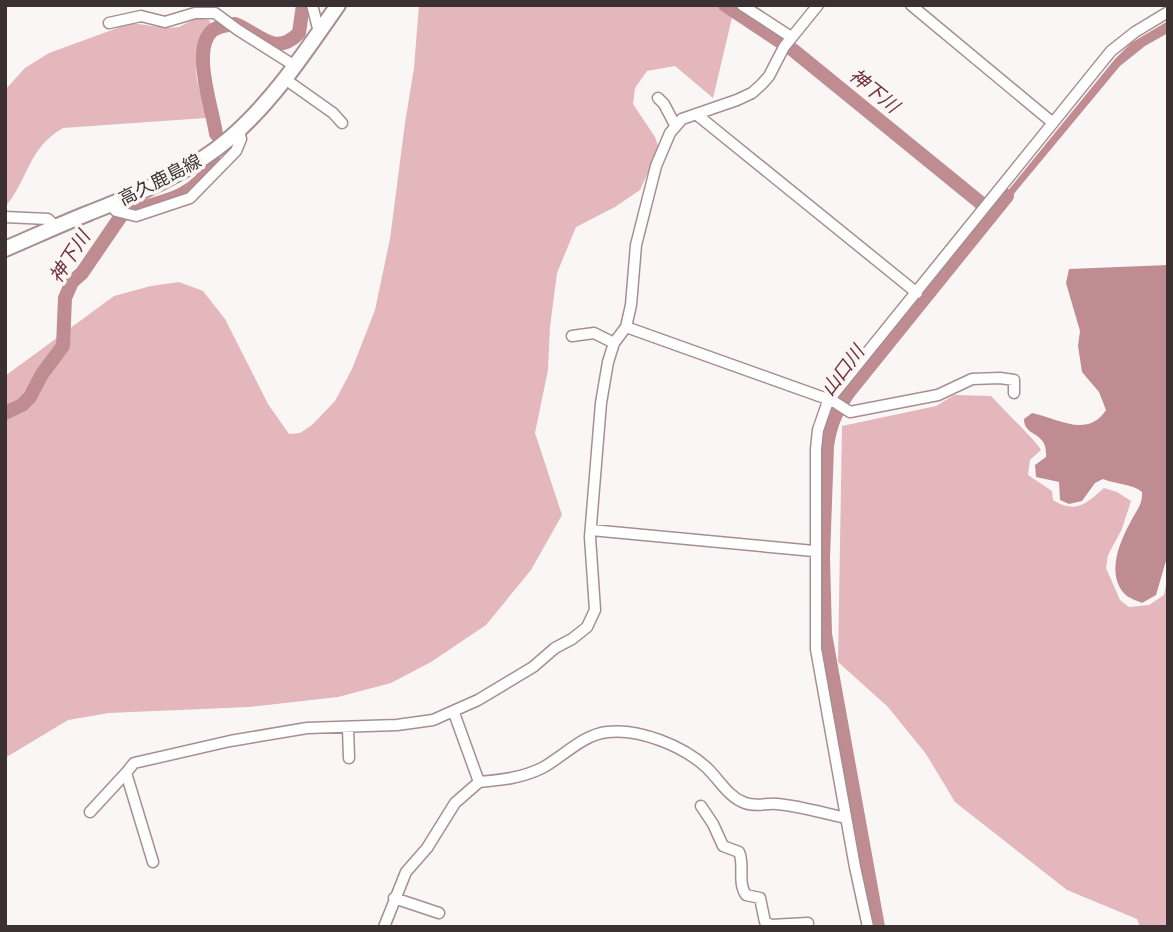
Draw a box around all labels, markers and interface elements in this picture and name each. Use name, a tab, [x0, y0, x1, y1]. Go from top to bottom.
water label: 神下川	[845, 65, 905, 119]
street label: 高久鹿島線	[115, 150, 205, 210]
water label: 神下川	[45, 225, 96, 287]
water label: 山口川	[817, 340, 870, 400]

